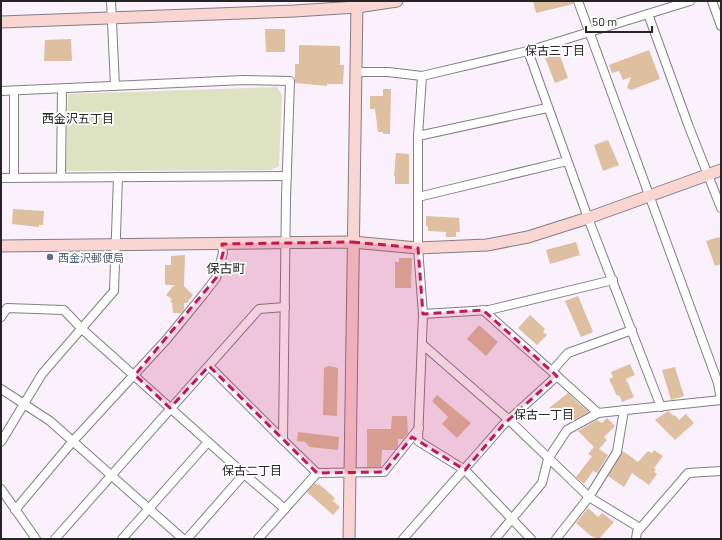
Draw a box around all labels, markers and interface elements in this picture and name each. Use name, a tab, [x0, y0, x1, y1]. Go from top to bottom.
scale bar	[586, 8, 652, 34]
text: 50 m	[592, 14, 617, 28]
district label: 保古三丁目	[525, 43, 585, 57]
district label: 西金沢五丁目	[42, 111, 114, 125]
place label: 西金沢郵便局	[58, 251, 124, 264]
marker: 西金沢郵便局	[45, 252, 55, 262]
district label: 保古町	[206, 260, 246, 276]
district label: 保古一丁目	[514, 407, 574, 421]
district label: 保古二丁目	[222, 463, 282, 477]

